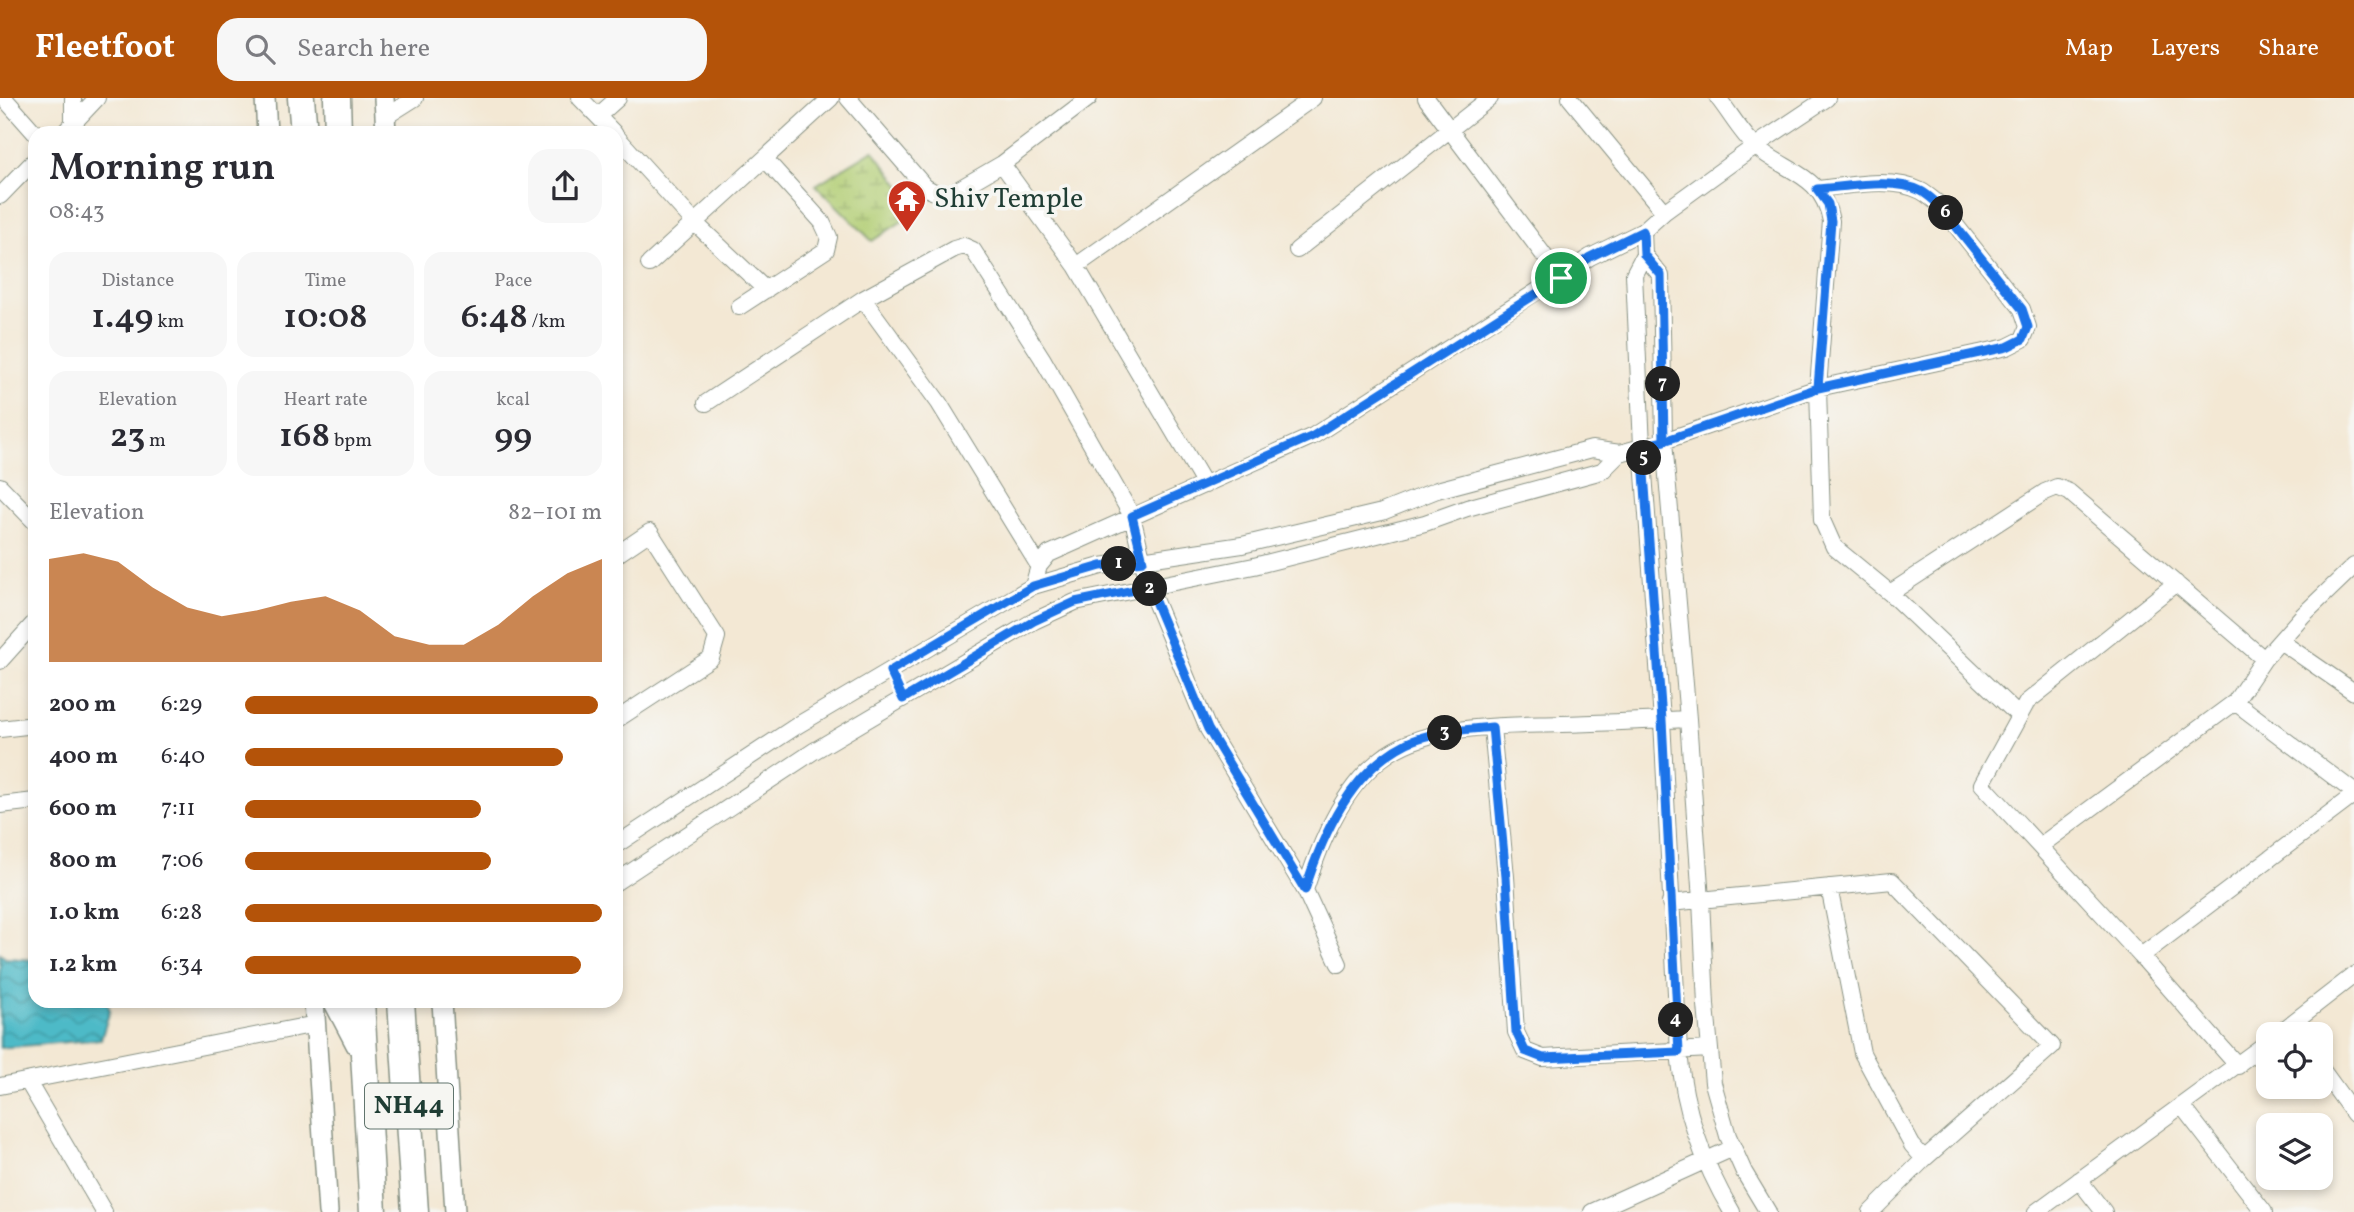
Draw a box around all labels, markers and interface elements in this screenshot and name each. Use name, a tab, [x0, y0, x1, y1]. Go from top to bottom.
search box	[217, 18, 707, 81]
text: Fleetfoot	[35, 26, 175, 72]
icon: search	[241, 30, 279, 68]
text: Search here	[297, 31, 430, 67]
text: Map	[2065, 32, 2113, 66]
text: Layers	[2151, 32, 2220, 66]
text: Share	[2258, 32, 2319, 66]
text: Morning run	[49, 143, 275, 196]
button: share	[528, 149, 602, 223]
temple icon: Shiv Temple	[886, 178, 928, 233]
place label: Shiv Temple	[934, 180, 1083, 219]
pin: 6	[1928, 195, 1964, 230]
text: 08:43	[49, 196, 105, 228]
text: 6	[1940, 199, 1951, 225]
pin	[1531, 248, 1591, 308]
icon: arrive	[1542, 259, 1580, 297]
text: Distance	[101, 268, 174, 294]
text: Time	[305, 268, 346, 294]
text: Pace	[494, 268, 532, 294]
text: 1.49	[91, 294, 153, 342]
text: 10:08	[283, 294, 368, 342]
text: 6:48	[461, 294, 528, 342]
text: km	[153, 309, 184, 335]
text: /km	[528, 309, 566, 335]
pin: 7	[1646, 366, 1680, 402]
text: 7	[1658, 370, 1667, 396]
text: Elevation	[98, 387, 177, 413]
text: Heart rate	[284, 387, 367, 413]
text: kcal	[496, 387, 530, 413]
text: 23	[110, 413, 145, 461]
text: 168	[279, 413, 330, 461]
text: 99	[494, 413, 532, 461]
text: m	[145, 428, 166, 454]
text: bpm	[330, 428, 372, 454]
pin: 5	[1626, 440, 1662, 476]
text: 5	[1639, 444, 1648, 470]
text: Elevation	[49, 497, 145, 529]
text: 82–101 m	[508, 497, 602, 529]
pin: 1	[1102, 546, 1136, 582]
text: 1	[1115, 550, 1122, 576]
pin: 2	[1132, 572, 1168, 606]
text: 2	[1145, 575, 1154, 601]
text: 200 m	[49, 689, 116, 721]
text: 6:29	[161, 689, 202, 721]
pin: 3	[1428, 716, 1462, 750]
text: 3	[1440, 719, 1449, 745]
text: 400 m	[49, 741, 118, 773]
text: 6:40	[161, 741, 205, 773]
text: 600 m	[49, 793, 117, 825]
text: 7:11	[161, 793, 195, 825]
text: 800 m	[49, 845, 117, 877]
text: 7:06	[161, 845, 203, 877]
text: 1.0 km	[49, 897, 120, 929]
text: 6:28	[161, 897, 202, 929]
text: 1.2 km	[49, 949, 118, 981]
text: 6:34	[161, 949, 204, 981]
pin: 4	[1658, 1002, 1694, 1038]
text: 4	[1670, 1006, 1681, 1032]
map controls	[2256, 1022, 2333, 1190]
button: locate	[2256, 1022, 2333, 1099]
road number: NH44	[365, 1084, 453, 1128]
button: layers	[2256, 1113, 2333, 1190]

